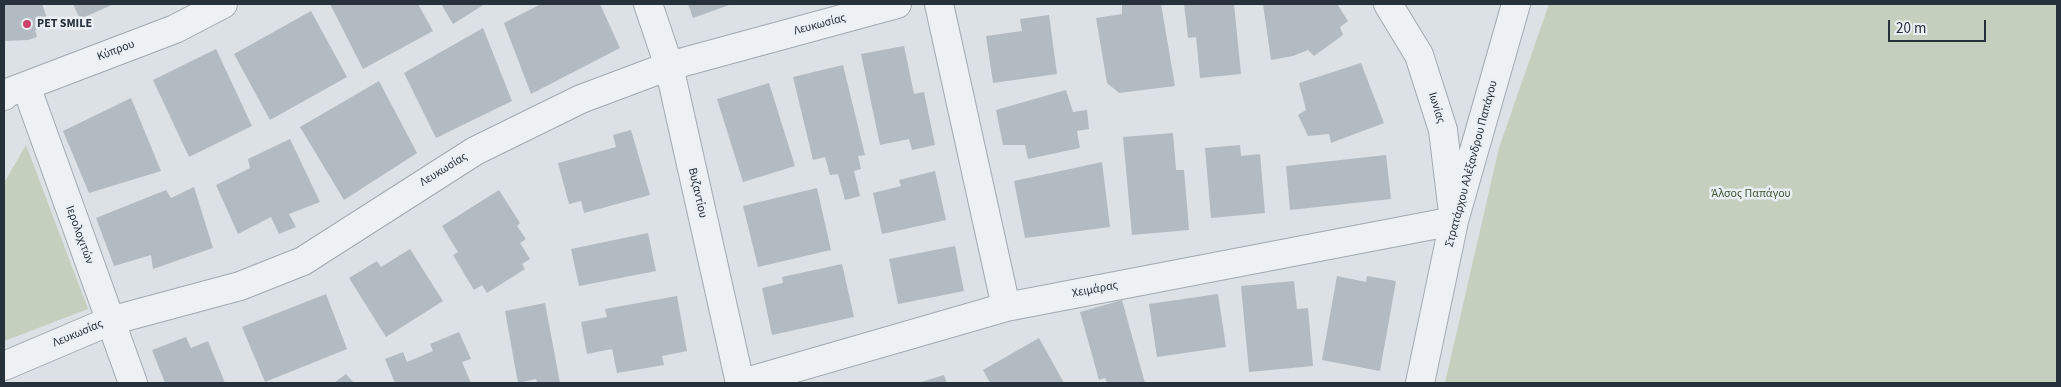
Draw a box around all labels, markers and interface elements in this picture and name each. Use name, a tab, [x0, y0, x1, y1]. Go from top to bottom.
scale bar	[1891, 10, 1988, 42]
street label: Λευκωσίας	[792, 11, 848, 39]
place label: PET SMILE	[37, 17, 92, 31]
marker: PET SMILE	[21, 18, 33, 30]
text: 20 m	[1896, 18, 1926, 39]
street label: Κύπρου	[95, 37, 137, 65]
street label: Στρατάρχου Αλέξανδρου Παπάγου	[1443, 79, 1501, 249]
street label: Ιωνίας	[1424, 91, 1448, 125]
street label: Λευκωσίας	[418, 150, 470, 190]
street label: Βυζαντίου	[684, 167, 710, 219]
park label: Άλσος Παπάγου	[1711, 187, 1791, 201]
street label: Ιερολοχιτών	[62, 204, 96, 266]
street label: Χειμάρας	[1071, 278, 1119, 302]
street label: Λευκωσίας	[51, 317, 105, 351]

